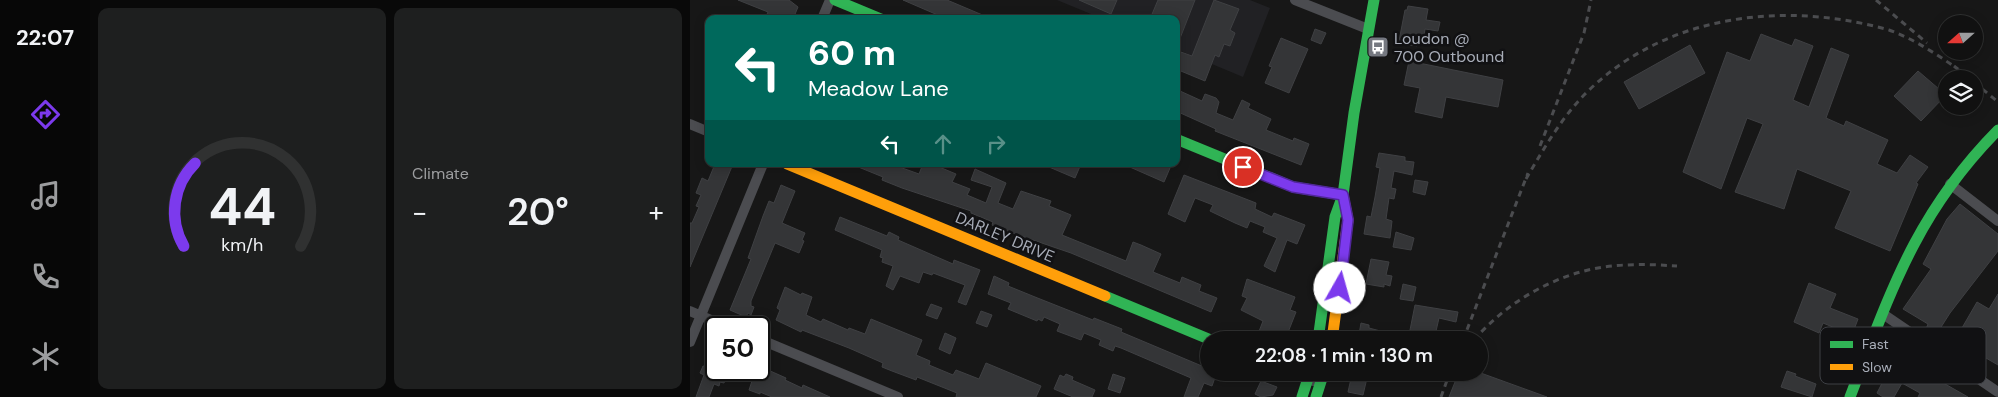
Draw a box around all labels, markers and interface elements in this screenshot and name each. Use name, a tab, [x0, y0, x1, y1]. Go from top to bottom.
north arrow	[1938, 15, 1982, 60]
map controls	[1938, 15, 1983, 115]
text: 22:07	[16, 23, 74, 52]
place label: Loudon @ 700 Outbound	[1394, 28, 1504, 67]
text: 60 m	[808, 30, 896, 76]
icon: left	[725, 35, 790, 100]
bus stop icon: Loudon @ 700 Outbound	[1366, 35, 1390, 59]
button: layers	[1938, 70, 1983, 115]
text: Meadow Lane	[808, 74, 949, 103]
icon: directions	[28, 97, 63, 132]
icon: left	[876, 130, 904, 158]
icon: ahead	[929, 130, 957, 158]
icon: right	[982, 130, 1010, 158]
pin	[1222, 146, 1264, 188]
icon: arrive	[1229, 153, 1257, 181]
text: Climate	[412, 163, 469, 184]
text: 44	[208, 173, 276, 241]
icon: music	[28, 178, 63, 213]
text: 20°	[507, 187, 569, 237]
text: −	[412, 194, 427, 231]
text: +	[649, 194, 664, 231]
street label: DARLEY DRIVE	[952, 207, 1058, 267]
text: km/h	[221, 233, 263, 257]
icon: phone	[28, 259, 63, 294]
position arrow	[1313, 261, 1365, 313]
speed limit sign: 50	[705, 316, 770, 381]
legend	[1820, 327, 1986, 384]
text: Fast	[1862, 335, 1889, 353]
icon: climate	[28, 339, 63, 374]
text: 22:08 · 1 min · 130 m	[1255, 343, 1433, 368]
text: Slow	[1862, 358, 1892, 376]

